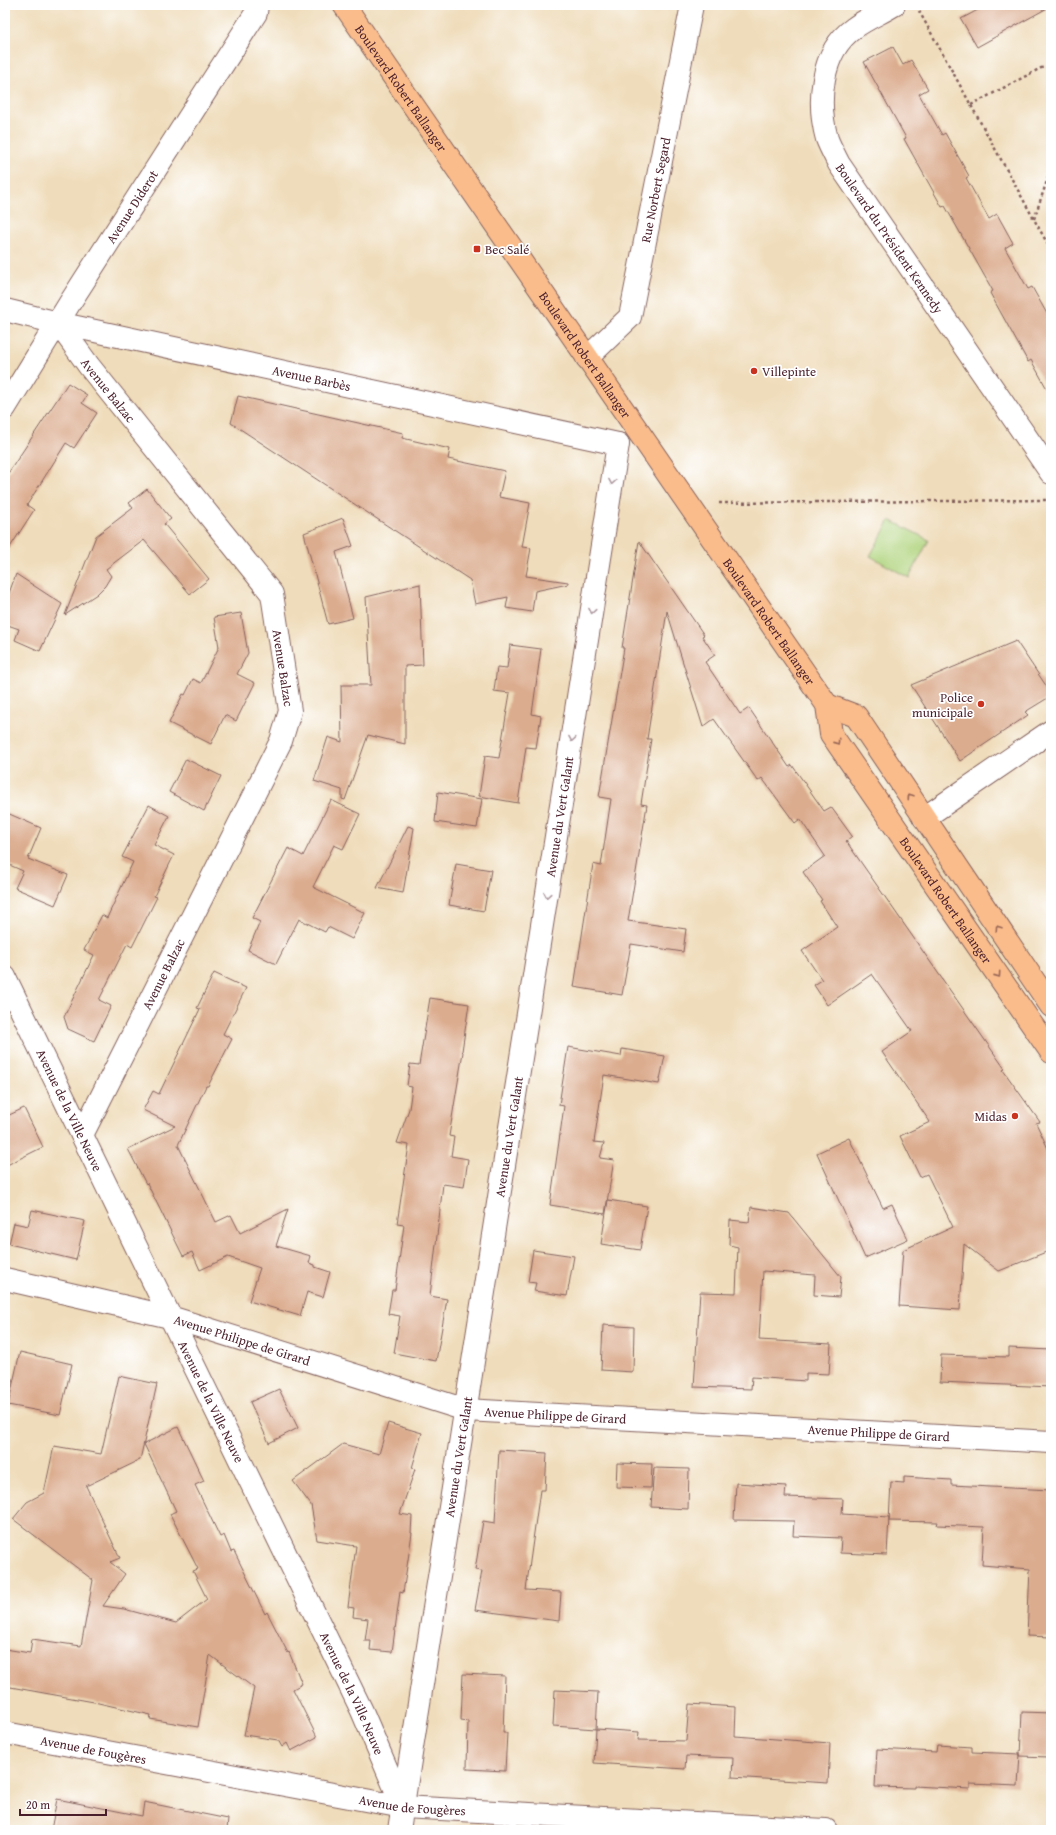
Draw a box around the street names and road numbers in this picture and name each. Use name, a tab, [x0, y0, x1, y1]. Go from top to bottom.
street label: Boulevard Robert Ballanger	[350, 21, 452, 156]
street label: Rue Norbert Segard	[636, 136, 675, 244]
street label: Boulevard du Président Kennedy	[831, 160, 948, 318]
street label: Avenue Diderot	[101, 166, 163, 247]
street label: Boulevard Robert Ballanger	[534, 288, 636, 423]
street label: Avenue Balzac	[76, 354, 140, 427]
street label: Avenue Barbès	[270, 361, 352, 396]
street label: Boulevard Robert Ballanger	[718, 555, 820, 690]
street label: Avenue Balzac	[268, 628, 298, 708]
street label: Avenue du Vert Galant	[541, 755, 579, 878]
street label: Boulevard Robert Ballanger	[895, 833, 997, 968]
street label: Avenue Balzac	[137, 935, 190, 1013]
street label: Avenue de la Ville Neuve	[31, 1046, 107, 1175]
street label: Avenue du Vert Galant	[490, 1075, 528, 1198]
street label: Avenue Philippe de Girard	[171, 1310, 313, 1371]
street label: Avenue de la Ville Neuve	[173, 1337, 249, 1466]
street label: Avenue du Vert Galant	[440, 1395, 477, 1518]
street label: Avenue Philippe de Girard	[484, 1402, 627, 1429]
street label: Avenue Philippe de Girard	[807, 1420, 950, 1446]
street label: Avenue de la Ville Neuve	[315, 1629, 389, 1758]
street label: Avenue de Fougères	[39, 1731, 148, 1769]
street label: Avenue de Fougères	[357, 1790, 466, 1820]

